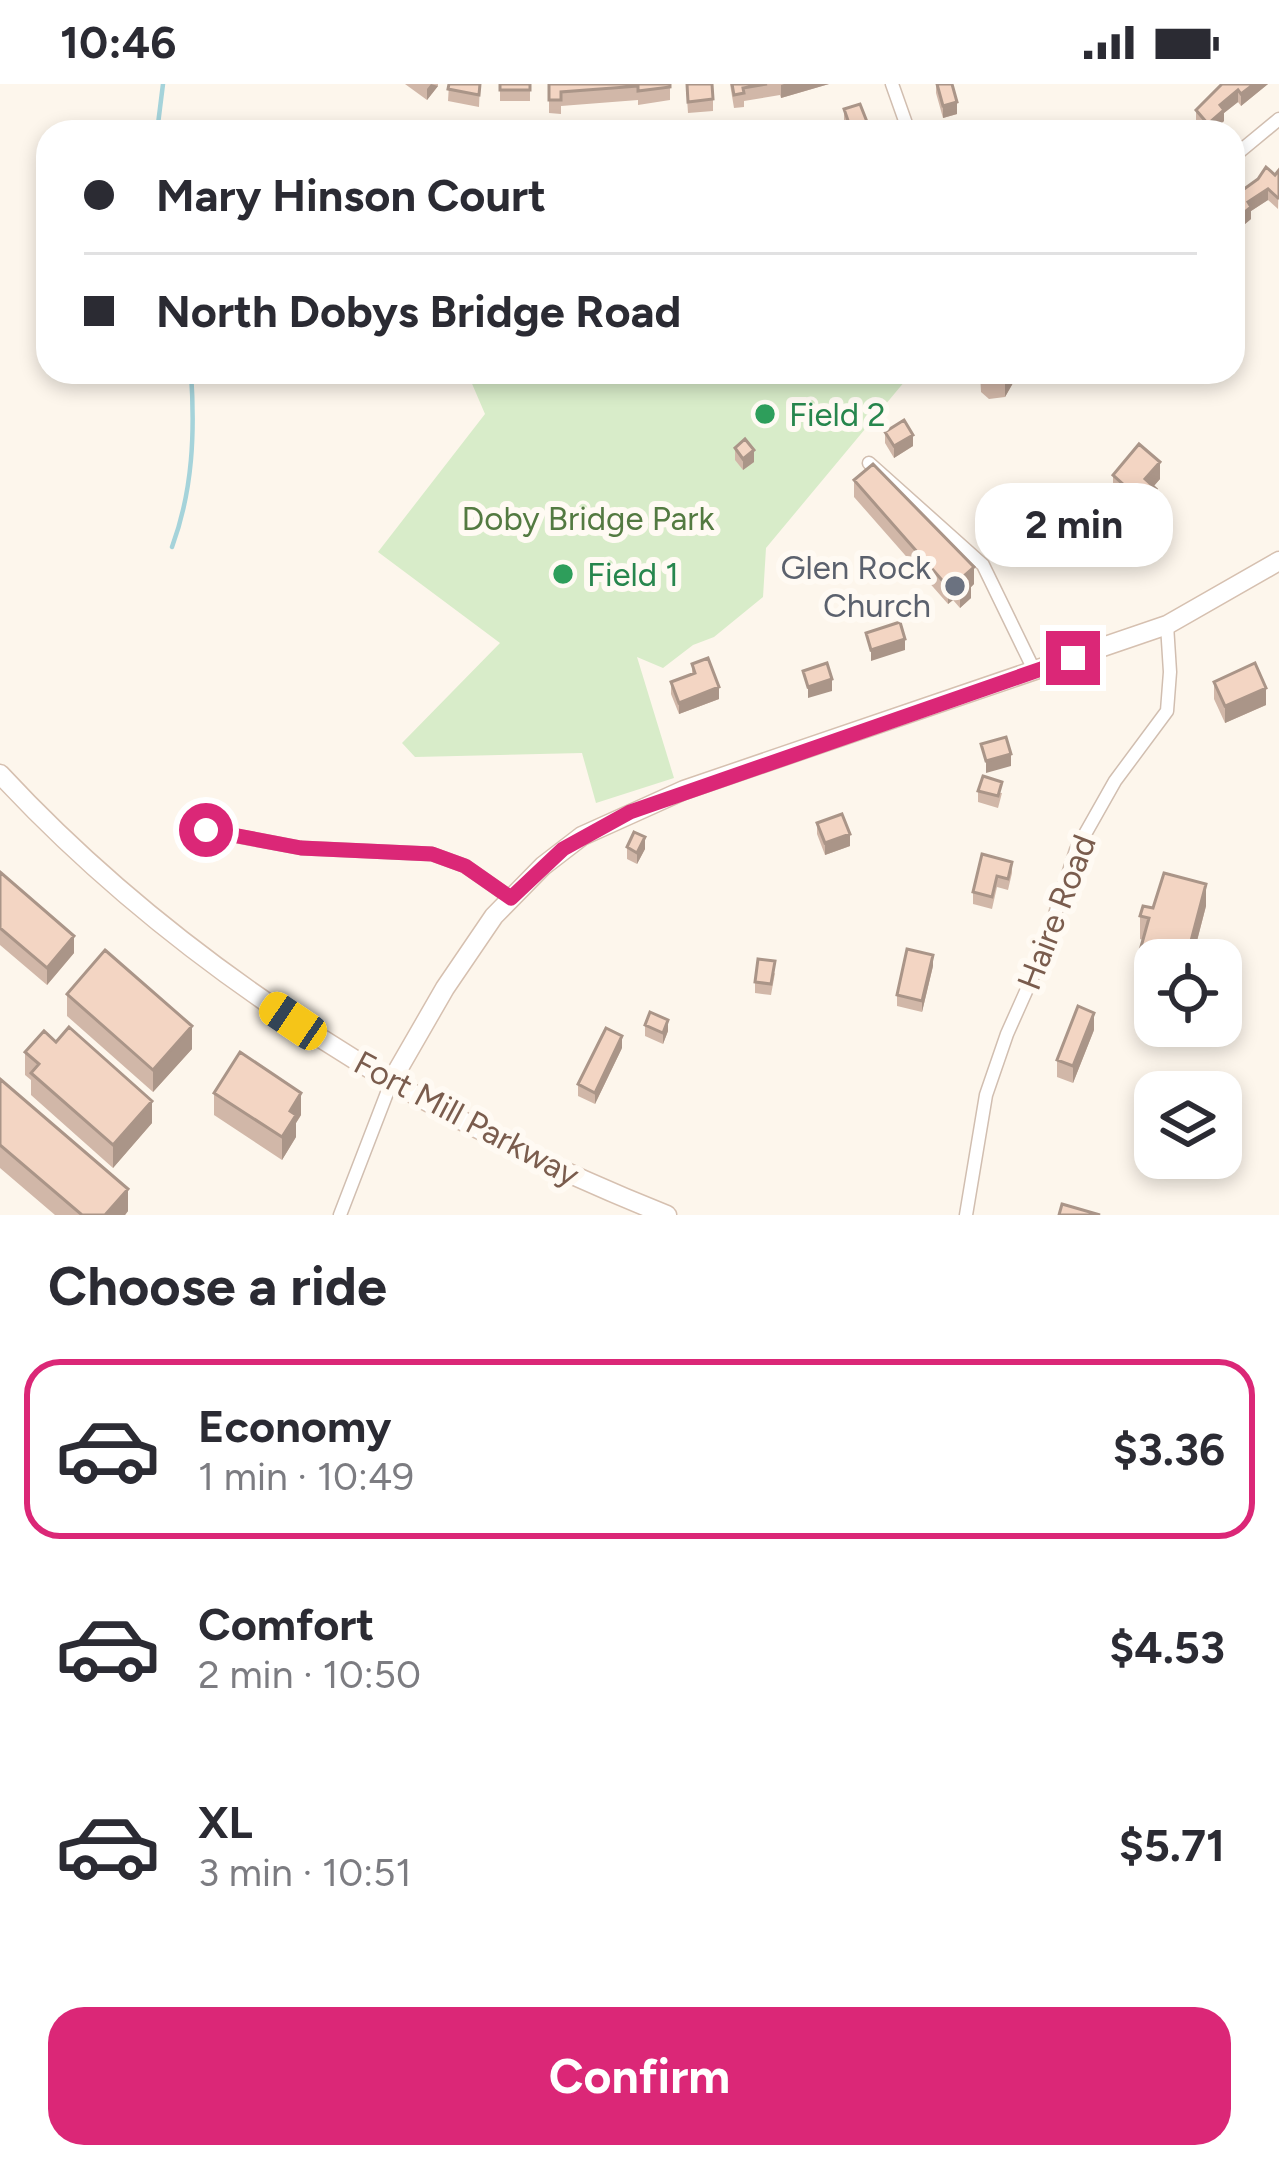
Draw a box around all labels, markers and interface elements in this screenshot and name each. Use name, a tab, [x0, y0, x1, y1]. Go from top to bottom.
text: 10:46	[60, 15, 176, 69]
text: Mary Hinson Court	[156, 168, 546, 222]
text: North Dobys Bridge Road	[156, 284, 681, 338]
place label: Field 2	[789, 395, 886, 434]
marker: Field 2	[752, 401, 778, 427]
callout: 2 min	[974, 484, 1172, 568]
park label: Doby Bridge Park	[462, 499, 714, 538]
text: 2 min	[1025, 501, 1123, 548]
place label: Glen Rock Church	[780, 548, 931, 625]
place label: Field 1	[587, 555, 679, 594]
marker: Field 1	[550, 561, 576, 587]
marker: Glen Rock Church	[942, 573, 968, 599]
route end	[1046, 631, 1100, 685]
route start	[179, 803, 233, 857]
street label: Haire Road	[1009, 829, 1104, 995]
map controls	[1134, 939, 1242, 1179]
button: locate	[1134, 939, 1242, 1047]
car	[253, 986, 333, 1056]
street label: Fort Mill Parkway	[348, 1043, 586, 1194]
button: layers	[1134, 1071, 1242, 1179]
text: Choose a ride	[48, 1254, 387, 1319]
icon: car	[54, 1395, 162, 1503]
text: Economy	[198, 1399, 391, 1453]
text: $3.36	[1113, 1422, 1225, 1476]
text: 1 min · 10:49	[198, 1453, 414, 1500]
icon: car	[54, 1593, 162, 1701]
text: Comfort	[198, 1597, 374, 1651]
text: $4.53	[1109, 1620, 1225, 1674]
text: 2 min · 10:50	[198, 1651, 421, 1698]
icon: car	[54, 1791, 162, 1899]
text: XL	[198, 1795, 253, 1849]
text: $5.71	[1119, 1818, 1225, 1872]
text: 3 min · 10:51	[198, 1849, 412, 1896]
button: Confirm	[48, 2007, 1231, 2145]

